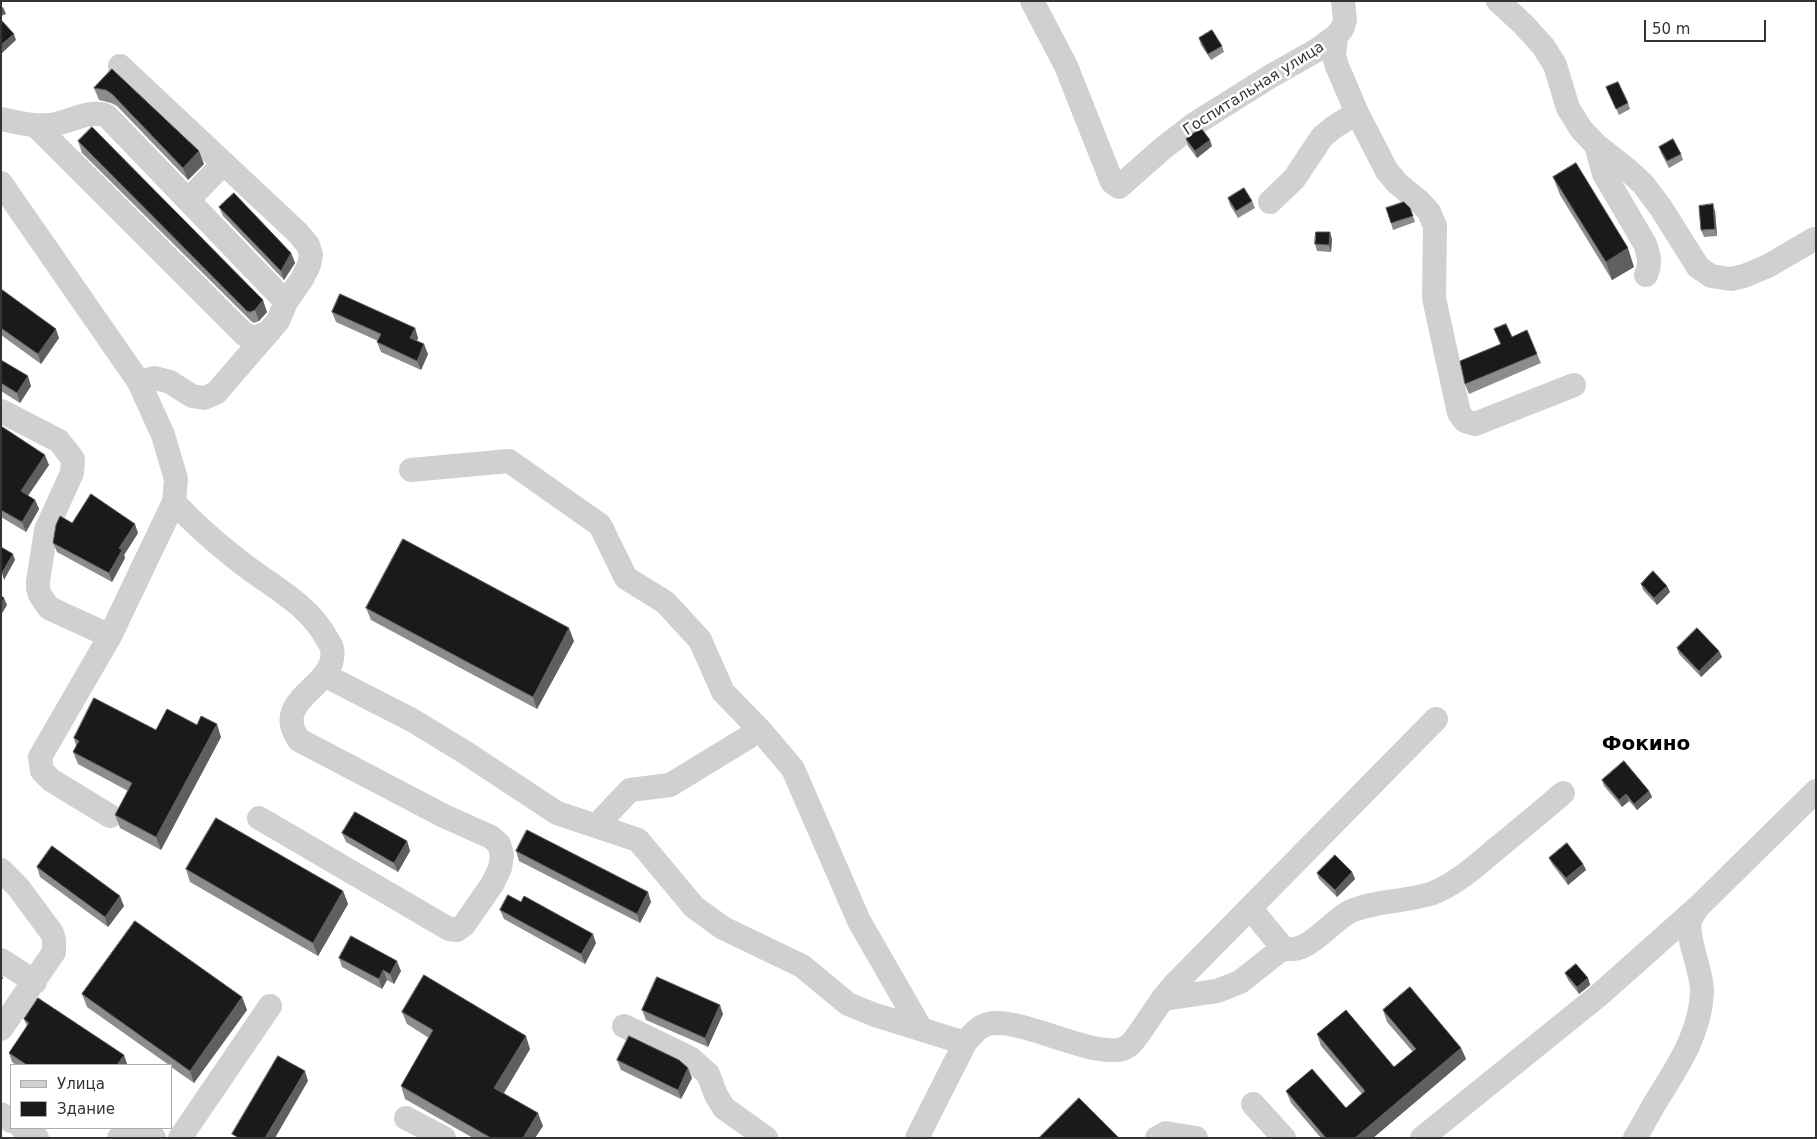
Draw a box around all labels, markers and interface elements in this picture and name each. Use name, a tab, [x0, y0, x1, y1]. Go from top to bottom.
scale bar	[1647, 10, 1770, 42]
text: 50 m	[1652, 20, 1690, 38]
street label: Госпитальная улица	[1180, 38, 1328, 140]
district label: Фокино	[1602, 733, 1690, 757]
legend	[10, 1064, 172, 1129]
text: Улица	[57, 1075, 105, 1093]
text: Здание	[57, 1100, 115, 1118]

